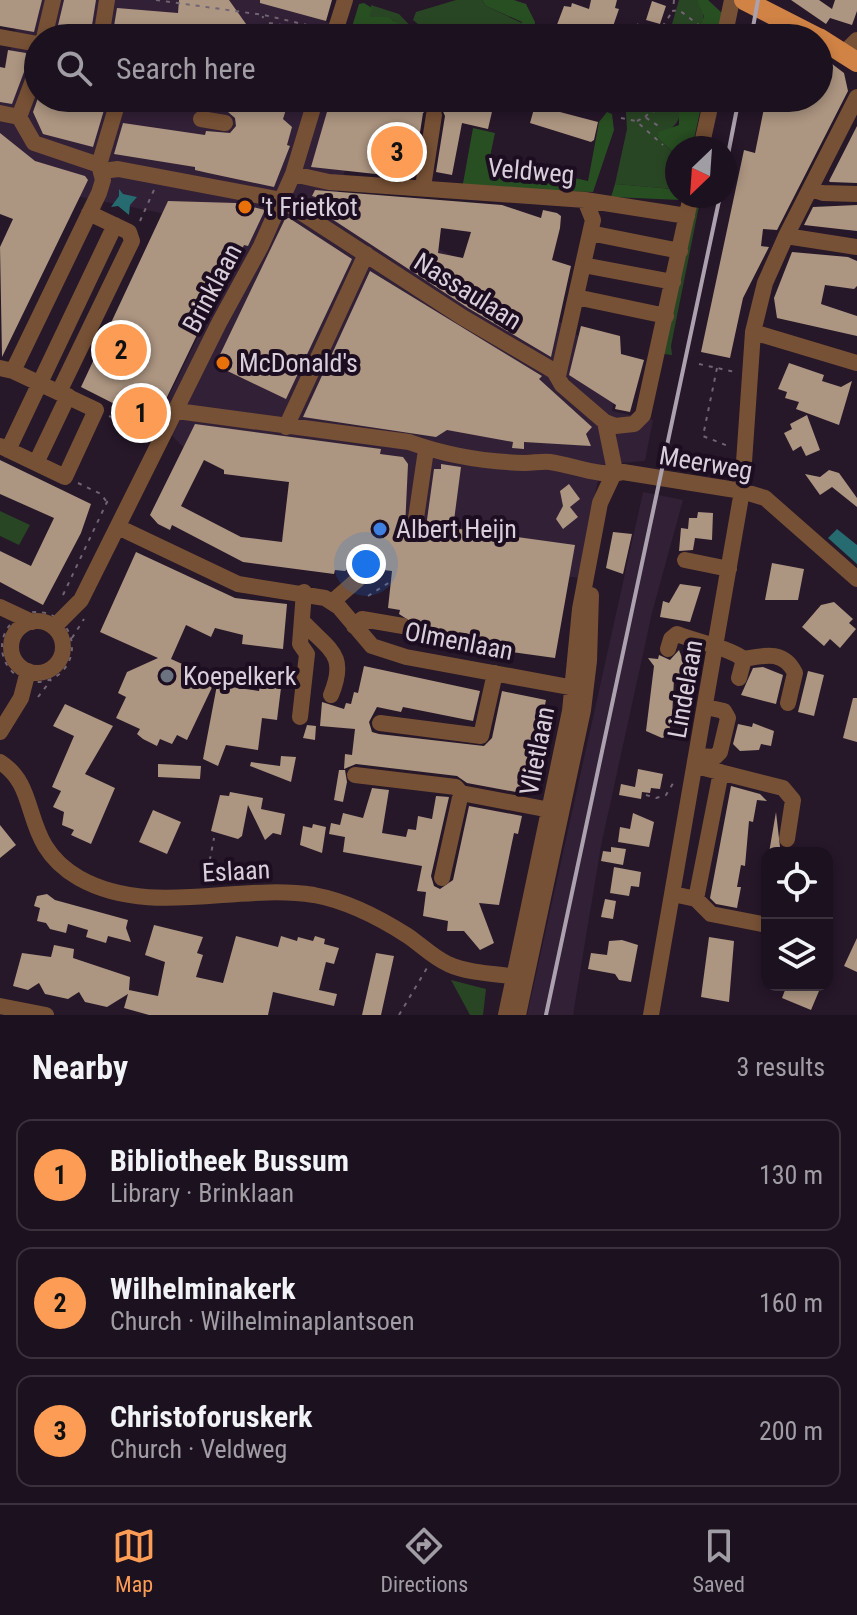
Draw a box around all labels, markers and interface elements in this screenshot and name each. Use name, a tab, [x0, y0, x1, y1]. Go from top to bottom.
search box	[24, 24, 833, 112]
icon: search	[52, 46, 96, 90]
text: Search here	[116, 51, 256, 86]
pin: 3	[371, 122, 423, 182]
north arrow	[665, 136, 737, 208]
street label: Veldweg	[486, 152, 576, 190]
place label: 't Frietkot	[261, 192, 358, 222]
marker: 't Frietkot	[236, 198, 254, 216]
street label: Brinklaan	[176, 239, 248, 337]
street label: Nassaulaan	[409, 246, 527, 336]
pin: 2	[95, 320, 147, 380]
place label: McDonald's	[239, 348, 358, 378]
marker: McDonald's	[214, 354, 232, 372]
pin: 1	[115, 383, 167, 443]
street label: Meerweg	[657, 440, 755, 486]
place label: Albert Heijn	[396, 514, 517, 544]
marker: Albert Heijn	[371, 520, 389, 538]
your location	[346, 544, 386, 584]
street label: Olmenlaan	[402, 616, 516, 666]
street label: Lindelaan	[662, 637, 708, 741]
place label: Koepelkerk	[183, 661, 297, 691]
marker: Koepelkerk	[158, 667, 176, 685]
street label: Vlietlaan	[514, 704, 560, 798]
map controls	[761, 847, 833, 991]
button: locate	[761, 847, 833, 919]
street label: Eslaan	[201, 854, 271, 888]
button: layers	[761, 919, 833, 991]
text: Nearby	[32, 1047, 128, 1087]
text: 3 results	[736, 1052, 825, 1082]
text: Bibliotheek Bussum	[110, 1143, 349, 1178]
text: 1	[53, 1160, 67, 1190]
text: 130 m	[759, 1160, 823, 1190]
text: Library · Brinklaan	[110, 1178, 294, 1208]
text: Wilhelminakerk	[110, 1271, 296, 1306]
text: 2	[53, 1288, 67, 1318]
text: 160 m	[759, 1288, 823, 1318]
text: Church · Wilhelminaplantsoen	[110, 1306, 415, 1336]
text: Christoforuskerk	[110, 1399, 312, 1434]
text: 3	[53, 1416, 67, 1446]
text: 200 m	[759, 1416, 823, 1446]
text: Church · Veldweg	[110, 1434, 287, 1464]
tab: Map	[112, 1524, 156, 1597]
tab: Directions	[380, 1524, 468, 1597]
tab: Saved	[693, 1524, 745, 1597]

